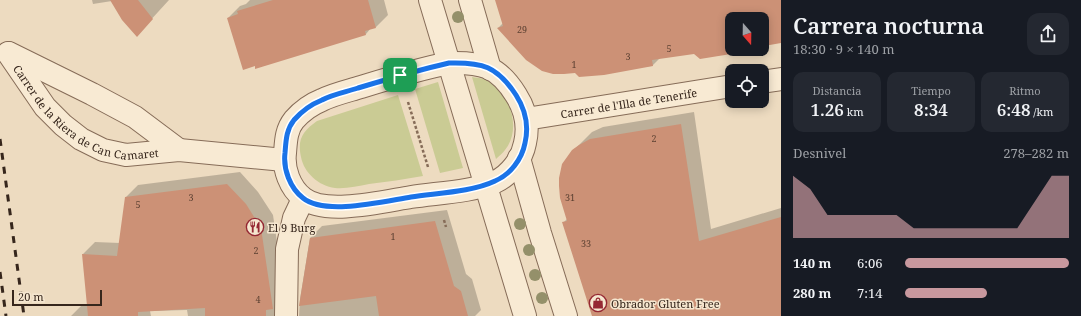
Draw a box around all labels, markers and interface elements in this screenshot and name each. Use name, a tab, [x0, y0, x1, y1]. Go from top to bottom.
text: Carrera nocturna	[793, 10, 984, 40]
north arrow	[725, 12, 769, 56]
map controls	[725, 12, 769, 108]
button: share	[1027, 13, 1069, 55]
house number: 29	[517, 23, 527, 36]
text: 18:30 · 9 × 140 m	[793, 40, 895, 58]
house number: 5	[666, 42, 672, 55]
house number: 3	[625, 50, 631, 63]
pin	[383, 58, 417, 92]
house number: 1	[571, 58, 577, 71]
street label: Carrer de la Riera de Can Camaret	[11, 62, 159, 163]
icon: arrive	[389, 64, 411, 86]
button: locate	[725, 64, 769, 108]
text: Distancia	[813, 83, 861, 98]
text: Tiempo	[911, 83, 951, 98]
text: Ritmo	[1009, 83, 1041, 98]
street label: Carrer de l'Illa de Tenerife	[559, 84, 698, 121]
text: 1.26	[810, 98, 844, 121]
text: 8:34	[914, 98, 948, 121]
text: 6:48	[997, 98, 1030, 121]
text: km	[844, 104, 864, 119]
text: /km	[1030, 104, 1053, 119]
house number: 2	[651, 132, 657, 145]
text: Desnivel	[793, 144, 846, 162]
text: 278–282 m	[1003, 144, 1069, 162]
house number: 3	[188, 191, 194, 204]
house number: 31	[565, 191, 575, 204]
house number: 5	[135, 198, 141, 211]
restaurant icon: El 9 Burg	[245, 217, 265, 237]
place label: El 9 Burg	[268, 220, 315, 235]
house number: 1	[390, 230, 396, 243]
house number: 33	[581, 237, 591, 250]
house number: 2	[253, 244, 259, 257]
text: 140 m	[793, 254, 831, 272]
text: 6:06	[857, 254, 883, 272]
text: 280 m	[793, 284, 831, 302]
text: 7:14	[857, 284, 883, 302]
scale bar	[12, 288, 102, 307]
text: 20 m	[18, 289, 44, 304]
house number: 4	[255, 293, 261, 306]
shop icon: Obrador Gluten Free	[588, 293, 608, 313]
place label: Obrador Gluten Free	[611, 296, 720, 311]

